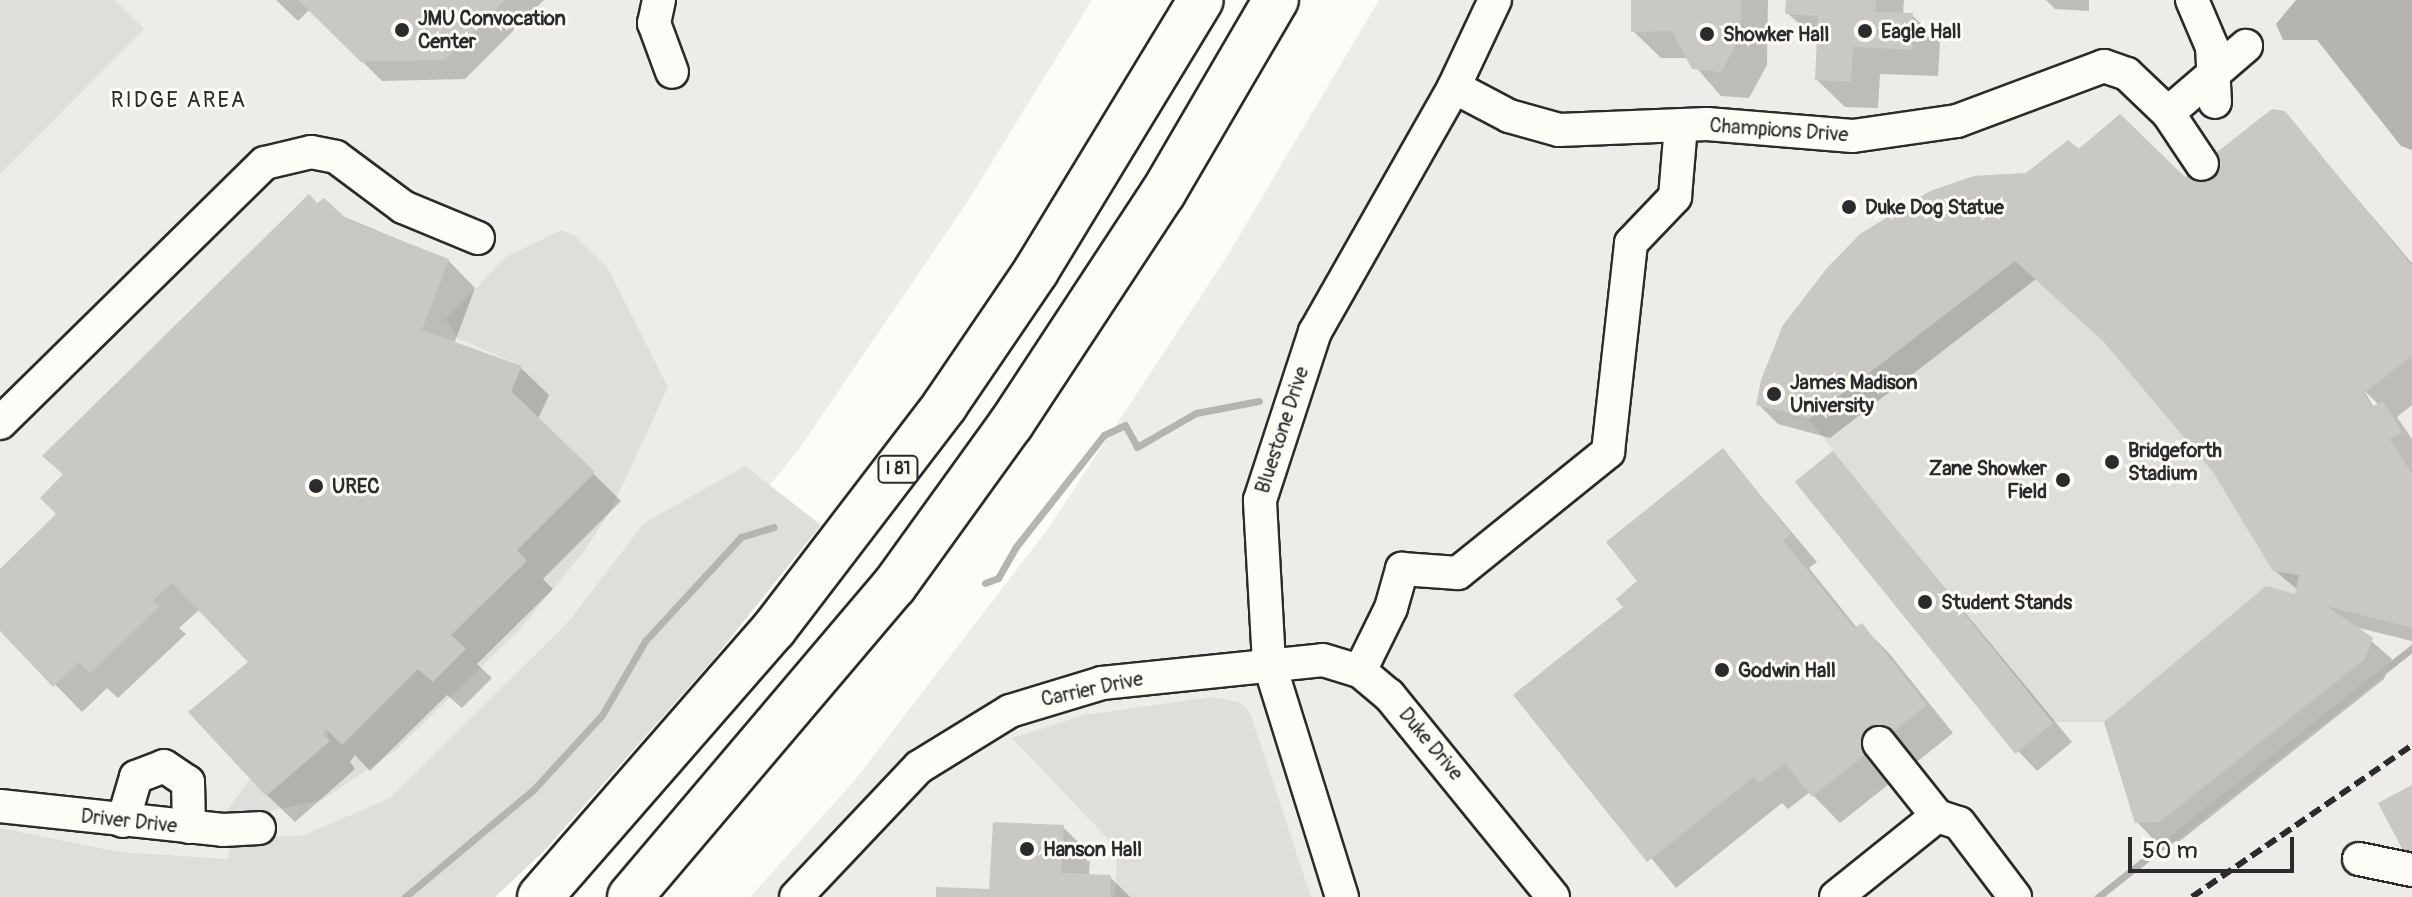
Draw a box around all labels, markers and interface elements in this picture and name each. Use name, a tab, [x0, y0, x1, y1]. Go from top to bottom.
place label: JMU Convocation Center	[418, 6, 566, 53]
place label: Eagle Hall	[1881, 19, 1961, 43]
marker: JMU Convocation Center	[393, 21, 411, 39]
place label: Showker Hall	[1723, 22, 1829, 46]
marker: Eagle Hall	[1856, 22, 1874, 40]
marker: Showker Hall	[1698, 25, 1716, 43]
district label: RIDGE AREA	[111, 88, 247, 114]
street label: Champions Drive	[1709, 113, 1849, 147]
place label: Duke Dog Statue	[1865, 195, 2004, 219]
marker: Duke Dog Statue	[1840, 198, 1858, 216]
street label: Bluestone Drive	[1250, 364, 1314, 496]
place label: James Madison University	[1790, 370, 1918, 417]
marker: James Madison University	[1765, 385, 1783, 403]
place label: Bridgeforth Stadium	[2128, 438, 2222, 485]
marker: Bridgeforth Stadium	[2103, 453, 2121, 471]
road number: I 81	[876, 455, 920, 483]
place label: Zane Showker Field	[1929, 456, 2047, 503]
marker: Zane Showker Field	[2054, 471, 2072, 489]
place label: UREC	[332, 474, 380, 498]
marker: UREC	[307, 477, 325, 495]
place label: Student Stands	[1941, 590, 2072, 614]
marker: Student Stands	[1916, 593, 1934, 611]
place label: Godwin Hall	[1738, 658, 1836, 682]
marker: Godwin Hall	[1713, 661, 1731, 679]
street label: Carrier Drive	[1039, 667, 1145, 711]
street label: Duke Drive	[1394, 703, 1468, 785]
street label: Driver Drive	[80, 804, 178, 838]
scale bar	[2132, 821, 2298, 871]
text: 50 m	[2142, 836, 2198, 865]
place label: Hanson Hall	[1043, 837, 1142, 861]
marker: Hanson Hall	[1018, 840, 1036, 858]

